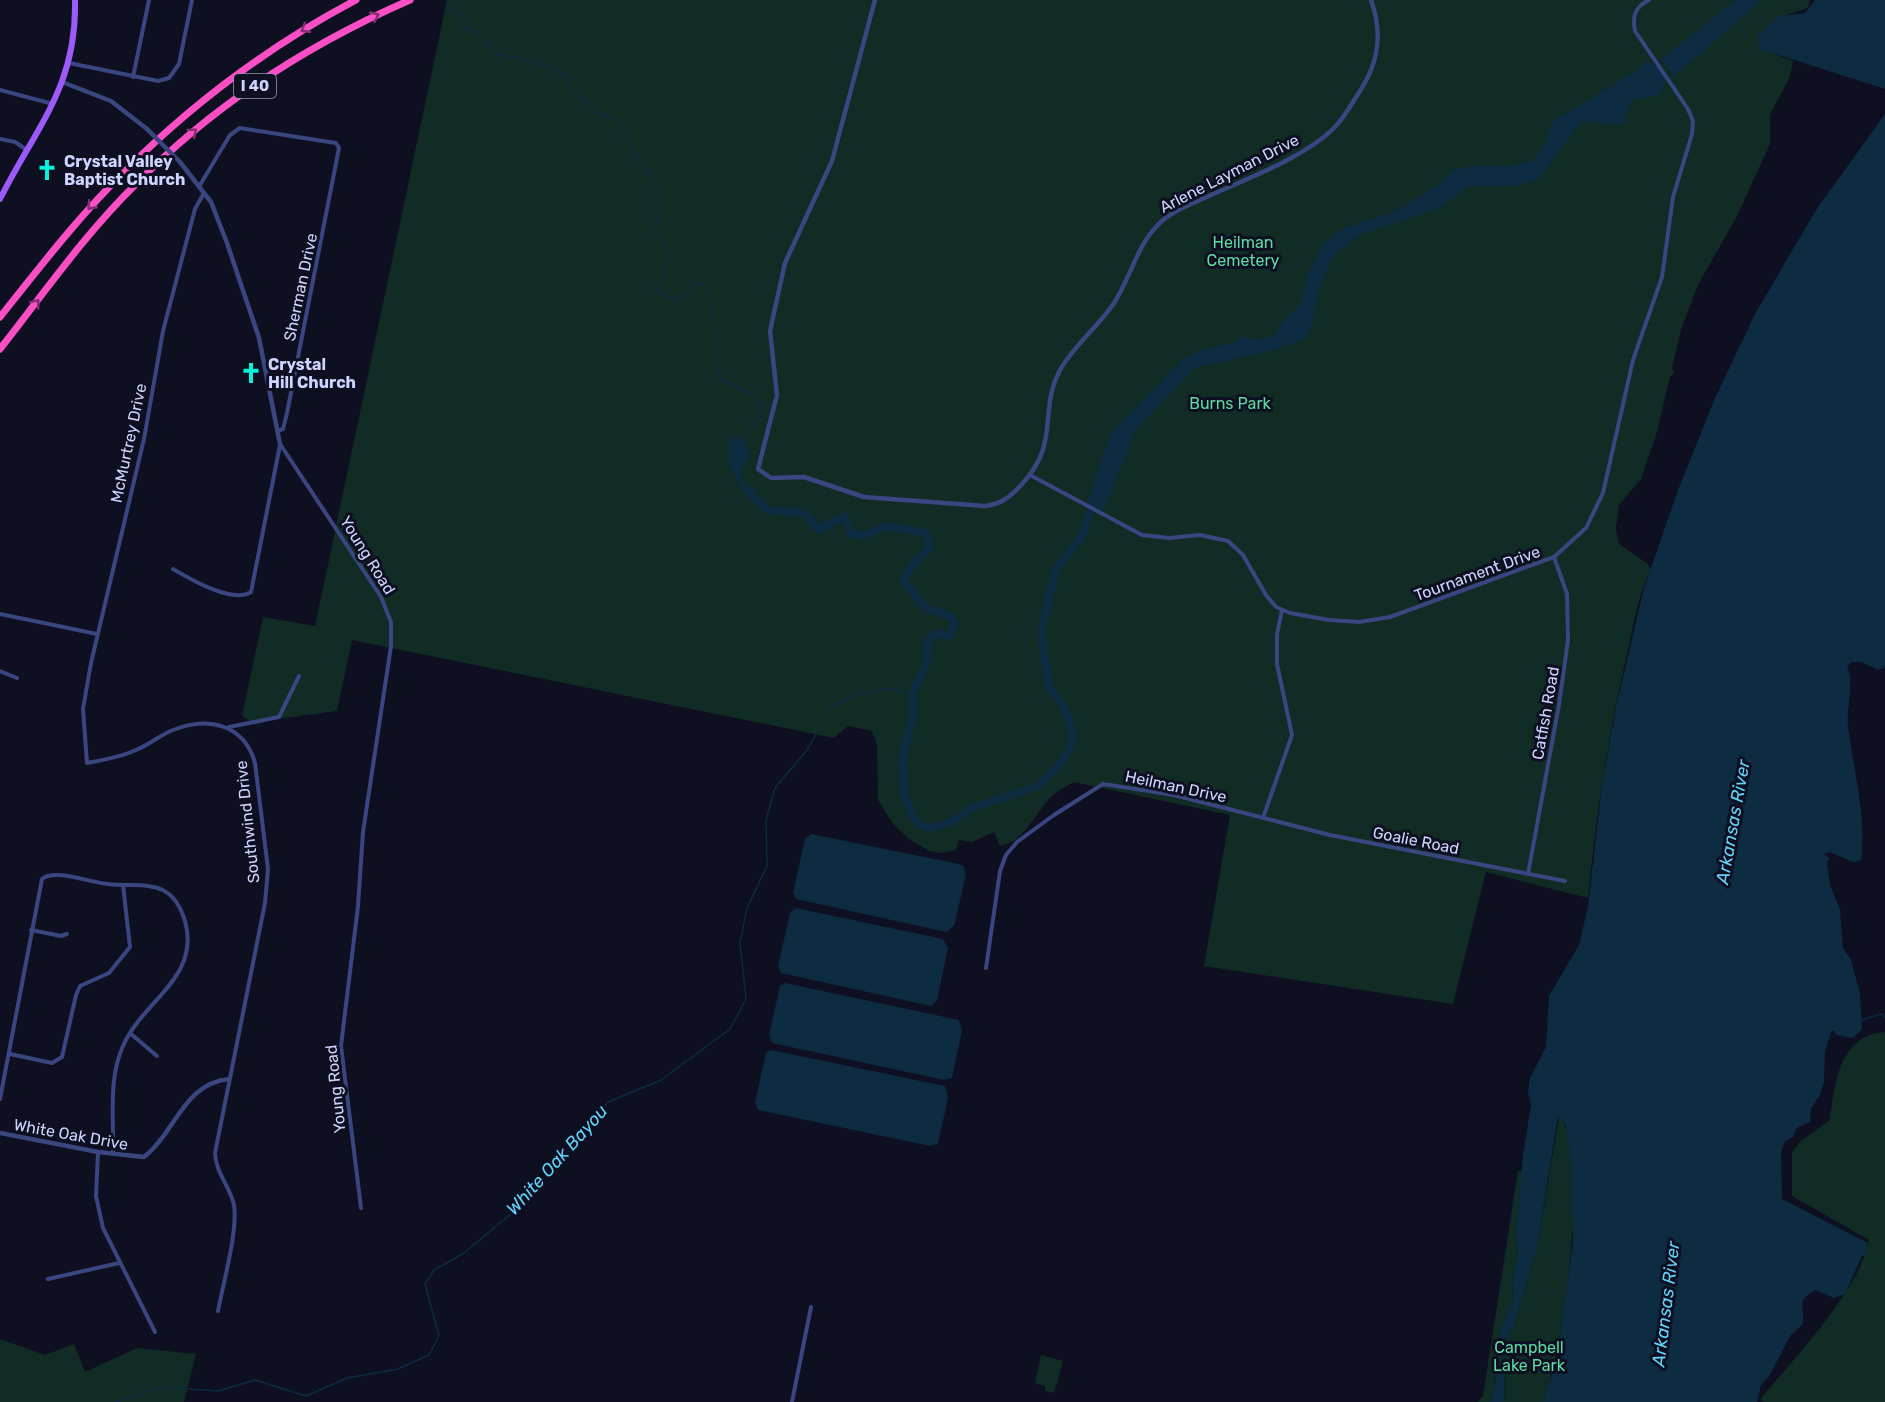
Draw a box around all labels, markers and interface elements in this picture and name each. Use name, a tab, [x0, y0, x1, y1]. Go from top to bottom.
one-way arrow	[368, 11, 379, 23]
one-way arrow	[301, 21, 311, 33]
road number: I 40	[234, 74, 276, 98]
one-way arrow	[186, 128, 197, 139]
street label: Arlene Layman Drive	[1156, 130, 1302, 217]
place label: Crystal Valley Baptist Church	[64, 152, 185, 189]
church icon: Crystal Valley Baptist Church	[35, 158, 59, 182]
one-way arrow	[87, 199, 98, 210]
street label: Sherman Drive	[280, 231, 321, 343]
park label: Heilman Cemetery	[1207, 233, 1280, 270]
one-way arrow	[29, 298, 40, 309]
place label: Crystal Hill Church	[268, 355, 356, 392]
church icon: Crystal Hill Church	[239, 361, 263, 385]
street label: McMurtrey Drive	[107, 382, 150, 505]
park label: Burns Park	[1189, 394, 1271, 413]
street label: Young Road	[336, 513, 399, 598]
street label: Tournament Drive	[1412, 542, 1543, 605]
street label: Catfish Road	[1528, 665, 1563, 761]
water label: Arkansas River	[1711, 757, 1755, 887]
street label: Southwind Drive	[232, 760, 263, 884]
street label: Heilman Drive	[1123, 766, 1228, 807]
street label: Goalie Road	[1371, 823, 1461, 858]
street label: Young Road	[321, 1044, 350, 1134]
water label: White Oak Bayou	[502, 1100, 612, 1220]
street label: White Oak Drive	[12, 1115, 130, 1154]
water label: Arkansas River	[1647, 1239, 1685, 1369]
park label: Campbell Lake Park	[1493, 1338, 1566, 1375]

